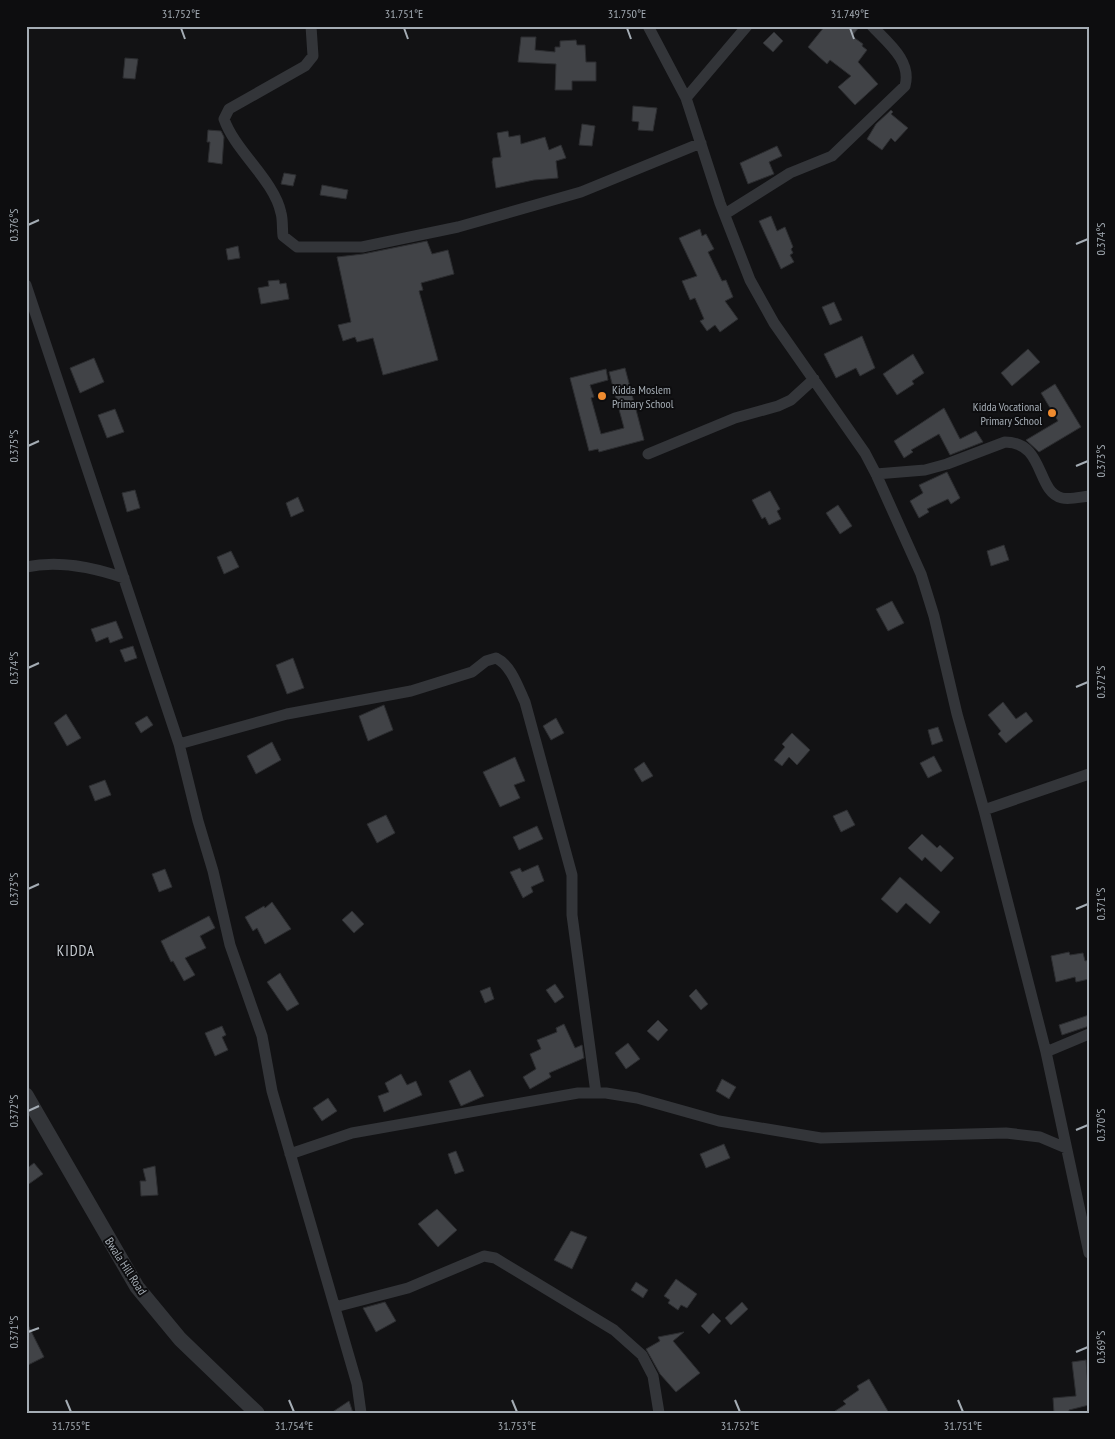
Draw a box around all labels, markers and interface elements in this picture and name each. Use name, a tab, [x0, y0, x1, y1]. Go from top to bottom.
text: 31.752°E	[162, 6, 200, 21]
text: 31.751°E	[385, 6, 423, 21]
text: 31.750°E	[608, 6, 646, 21]
text: 31.749°E	[831, 6, 869, 21]
text: 0.376°S	[6, 209, 21, 241]
text: 0.374°S	[1093, 223, 1108, 255]
place label: Kidda Moslem Primary School	[612, 382, 674, 411]
marker: Kidda Moslem Primary School	[596, 390, 608, 402]
place label: Kidda Vocational Primary School	[973, 399, 1042, 428]
marker: Kidda Vocational Primary School	[1046, 407, 1058, 419]
text: 0.375°S	[6, 430, 21, 462]
text: 0.373°S	[1093, 445, 1108, 477]
text: 0.374°S	[6, 652, 21, 684]
text: 0.372°S	[1093, 666, 1108, 698]
text: 0.373°S	[6, 873, 21, 905]
text: 0.371°S	[1093, 888, 1108, 920]
district label: KIDDA	[57, 941, 95, 960]
text: 0.372°S	[6, 1095, 21, 1127]
text: 0.370°S	[1093, 1109, 1108, 1141]
street label: Bwala Hill Road	[102, 1235, 150, 1297]
text: 0.371°S	[6, 1316, 21, 1348]
text: 0.369°S	[1093, 1331, 1108, 1363]
text: 31.755°E	[52, 1418, 90, 1433]
text: 31.754°E	[275, 1418, 313, 1433]
text: 31.753°E	[498, 1418, 536, 1433]
text: 31.752°E	[721, 1418, 759, 1433]
text: 31.751°E	[944, 1418, 982, 1433]

